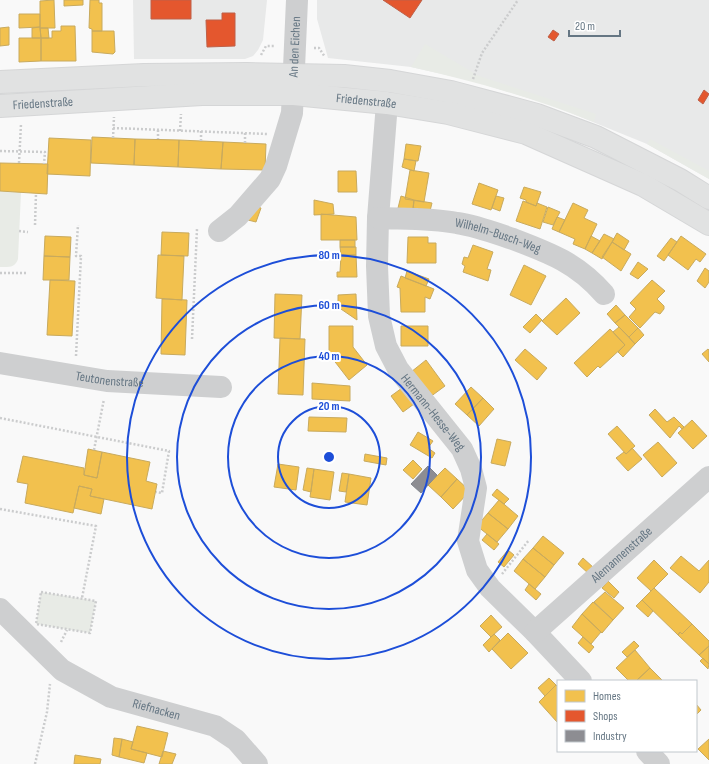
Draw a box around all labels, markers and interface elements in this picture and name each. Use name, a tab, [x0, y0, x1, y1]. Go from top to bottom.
scale bar	[569, 12, 620, 38]
street label: An den Eichen	[286, 16, 304, 79]
text: 20 m	[575, 19, 595, 34]
street label: Friedenstraße	[335, 90, 398, 112]
street label: Friedenstraße	[12, 94, 74, 113]
street label: Wilhelm-Busch-Weg	[454, 215, 543, 257]
text: 80 m	[318, 248, 340, 263]
text: 60 m	[318, 298, 340, 313]
text: 40 m	[318, 349, 340, 364]
street label: Teutonenstraße	[74, 368, 144, 391]
street label: Hermann-Hesse-Weg	[397, 371, 469, 454]
text: 20 m	[319, 399, 339, 414]
centre of rings	[322, 450, 336, 464]
street label: Alemannenstraße	[587, 523, 656, 587]
legend	[557, 680, 697, 752]
text: Homes	[593, 689, 621, 704]
street label: Riefnacken	[131, 695, 182, 724]
text: Shops	[593, 709, 618, 724]
text: Industry	[593, 729, 627, 744]

